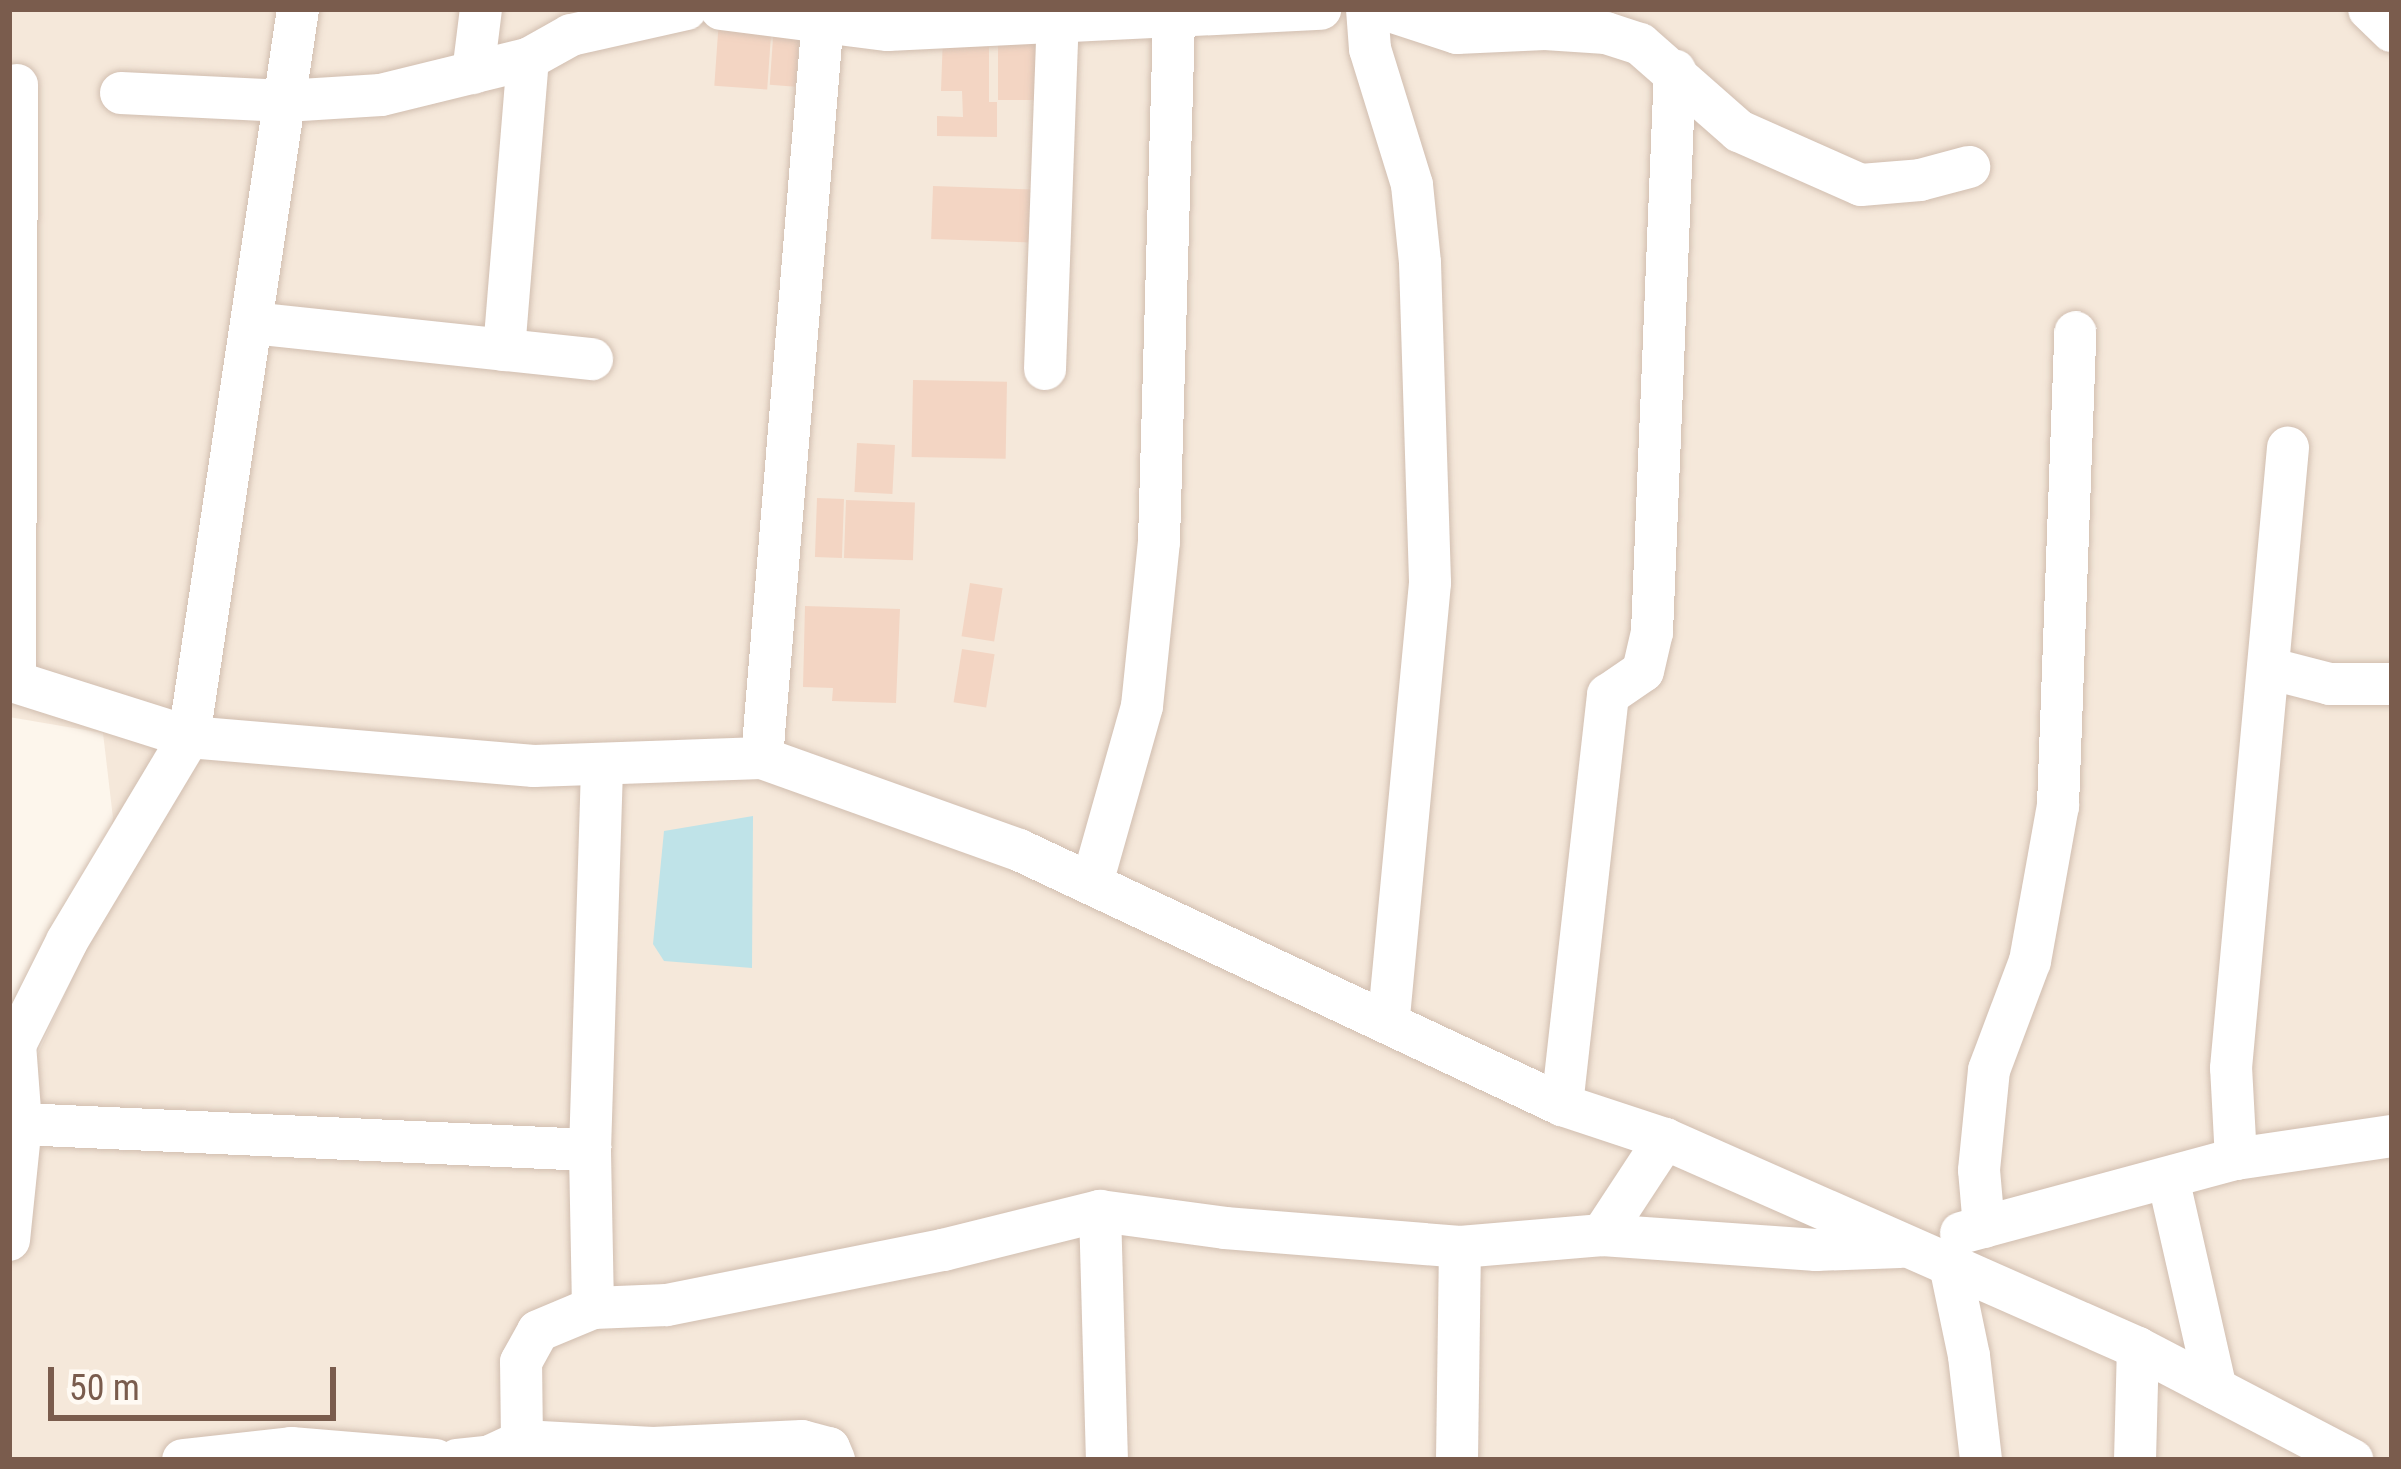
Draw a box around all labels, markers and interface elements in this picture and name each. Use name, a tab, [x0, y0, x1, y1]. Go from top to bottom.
scale bar	[54, 1343, 342, 1417]
text: 50 m	[69, 1367, 140, 1409]

